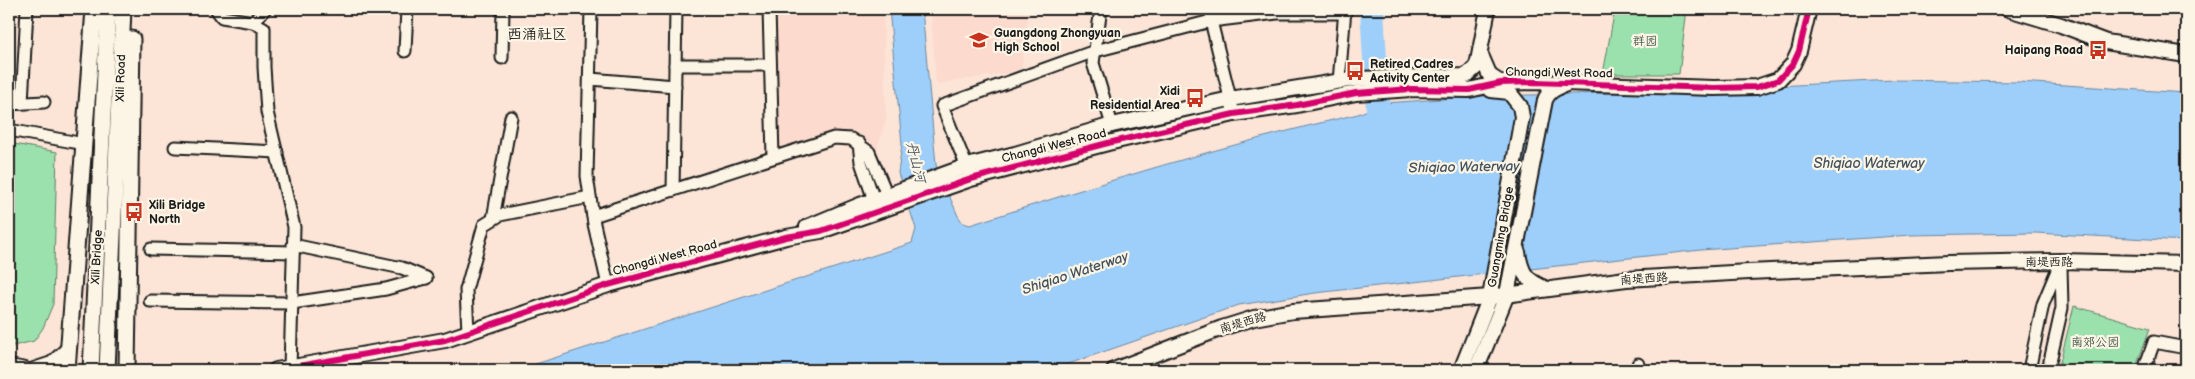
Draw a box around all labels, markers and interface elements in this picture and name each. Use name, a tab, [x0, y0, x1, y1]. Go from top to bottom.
district label: 西涌社区	[507, 25, 567, 44]
place label: Guangdong Zhongyuan High School	[994, 26, 1121, 55]
school or university icon: Guangdong Zhongyuan High School	[968, 29, 990, 51]
park label: 群园	[1633, 34, 1657, 49]
bus stop icon: Haipang Road	[2087, 39, 2109, 61]
place label: Haipang Road	[2005, 43, 2083, 58]
street label: Xili Road	[113, 54, 129, 103]
place label: Retired Cadres Activity Center	[1369, 57, 1454, 86]
bus stop icon: Retired Cadres Activity Center	[1344, 60, 1366, 82]
street label: Changdi West Road	[1505, 65, 1613, 81]
place label: Xidi Residential Area	[1090, 84, 1180, 113]
bus stop icon: Xidi Residential Area	[1184, 87, 1206, 109]
street label: Changdi West Road	[1000, 126, 1108, 166]
water label: 丹山河	[903, 140, 930, 186]
water label: Shiqiao Waterway	[1814, 155, 1925, 172]
water label: Shiqiao Waterway	[1408, 158, 1520, 176]
street label: Guangming Bridge	[1485, 185, 1517, 289]
place label: Xili Bridge North	[149, 198, 205, 227]
bus stop icon: Xili Bridge North	[123, 201, 145, 223]
street label: Xili Bridge	[88, 229, 106, 286]
street label: Changdi West Road	[611, 237, 719, 279]
water label: Shiqiao Waterway	[1020, 248, 1131, 298]
street label: 南堤西路	[2025, 255, 2073, 270]
street label: 南堤西路	[1620, 270, 1668, 288]
street label: 南堤西路	[1218, 309, 1268, 337]
park label: 南郊公园	[2071, 335, 2119, 350]

